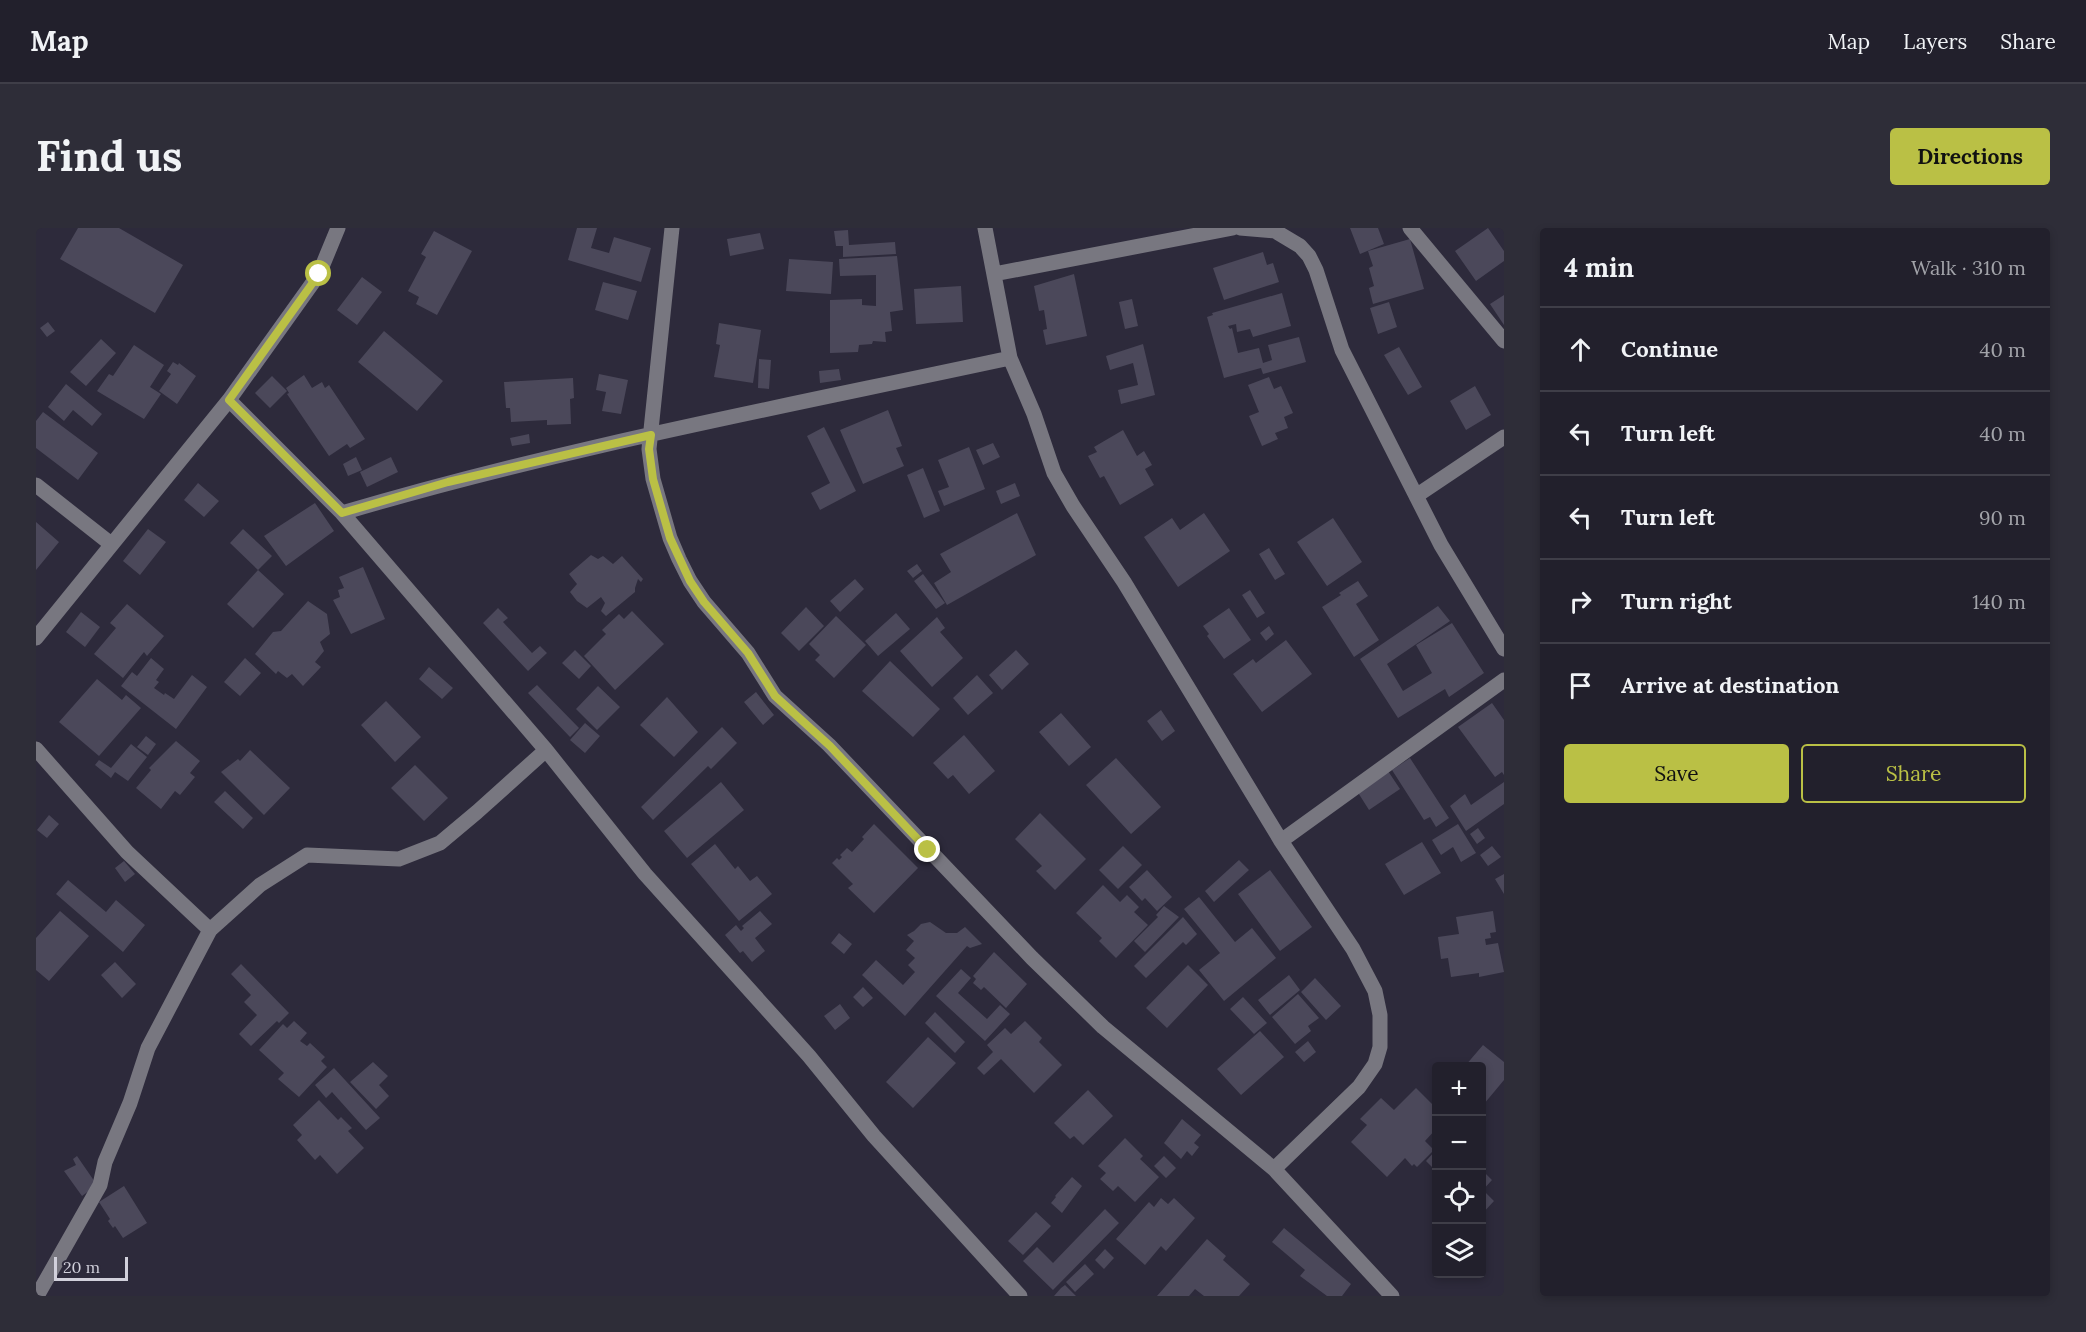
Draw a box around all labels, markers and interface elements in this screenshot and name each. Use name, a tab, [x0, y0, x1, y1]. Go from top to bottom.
text: Map	[30, 23, 89, 59]
text: Map	[1827, 28, 1870, 55]
text: Layers	[1903, 28, 1967, 55]
text: Share	[2000, 28, 2056, 55]
button: Directions	[1890, 128, 2050, 185]
text: Find us	[36, 129, 182, 183]
text: 4 min	[1564, 251, 1634, 284]
text: Walk · 310 m	[1911, 255, 2026, 280]
route start	[305, 260, 331, 286]
icon: ahead	[1564, 333, 1597, 366]
text: Continue	[1621, 335, 1718, 363]
text: 40 m	[1980, 337, 2026, 362]
icon: left	[1564, 417, 1597, 450]
text: Turn left	[1621, 419, 1715, 447]
text: 40 m	[1980, 421, 2026, 446]
icon: left	[1564, 501, 1597, 534]
text: Turn left	[1621, 503, 1715, 531]
text: 90 m	[1979, 505, 2026, 530]
icon: right	[1564, 585, 1597, 618]
text: Turn right	[1621, 587, 1732, 615]
text: 140 m	[1972, 589, 2026, 614]
icon: arrive	[1564, 669, 1597, 702]
text: Arrive at destination	[1621, 671, 1839, 699]
button: Save	[1564, 744, 1789, 803]
button: Share	[1801, 744, 2026, 803]
route end	[914, 836, 940, 862]
map controls	[1432, 1062, 1486, 1278]
button: +	[1432, 1062, 1486, 1116]
button: −	[1432, 1116, 1486, 1170]
button: locate	[1432, 1170, 1486, 1224]
button: layers	[1432, 1224, 1486, 1278]
scale bar	[54, 1254, 128, 1282]
text: 20 m	[63, 1257, 100, 1277]

